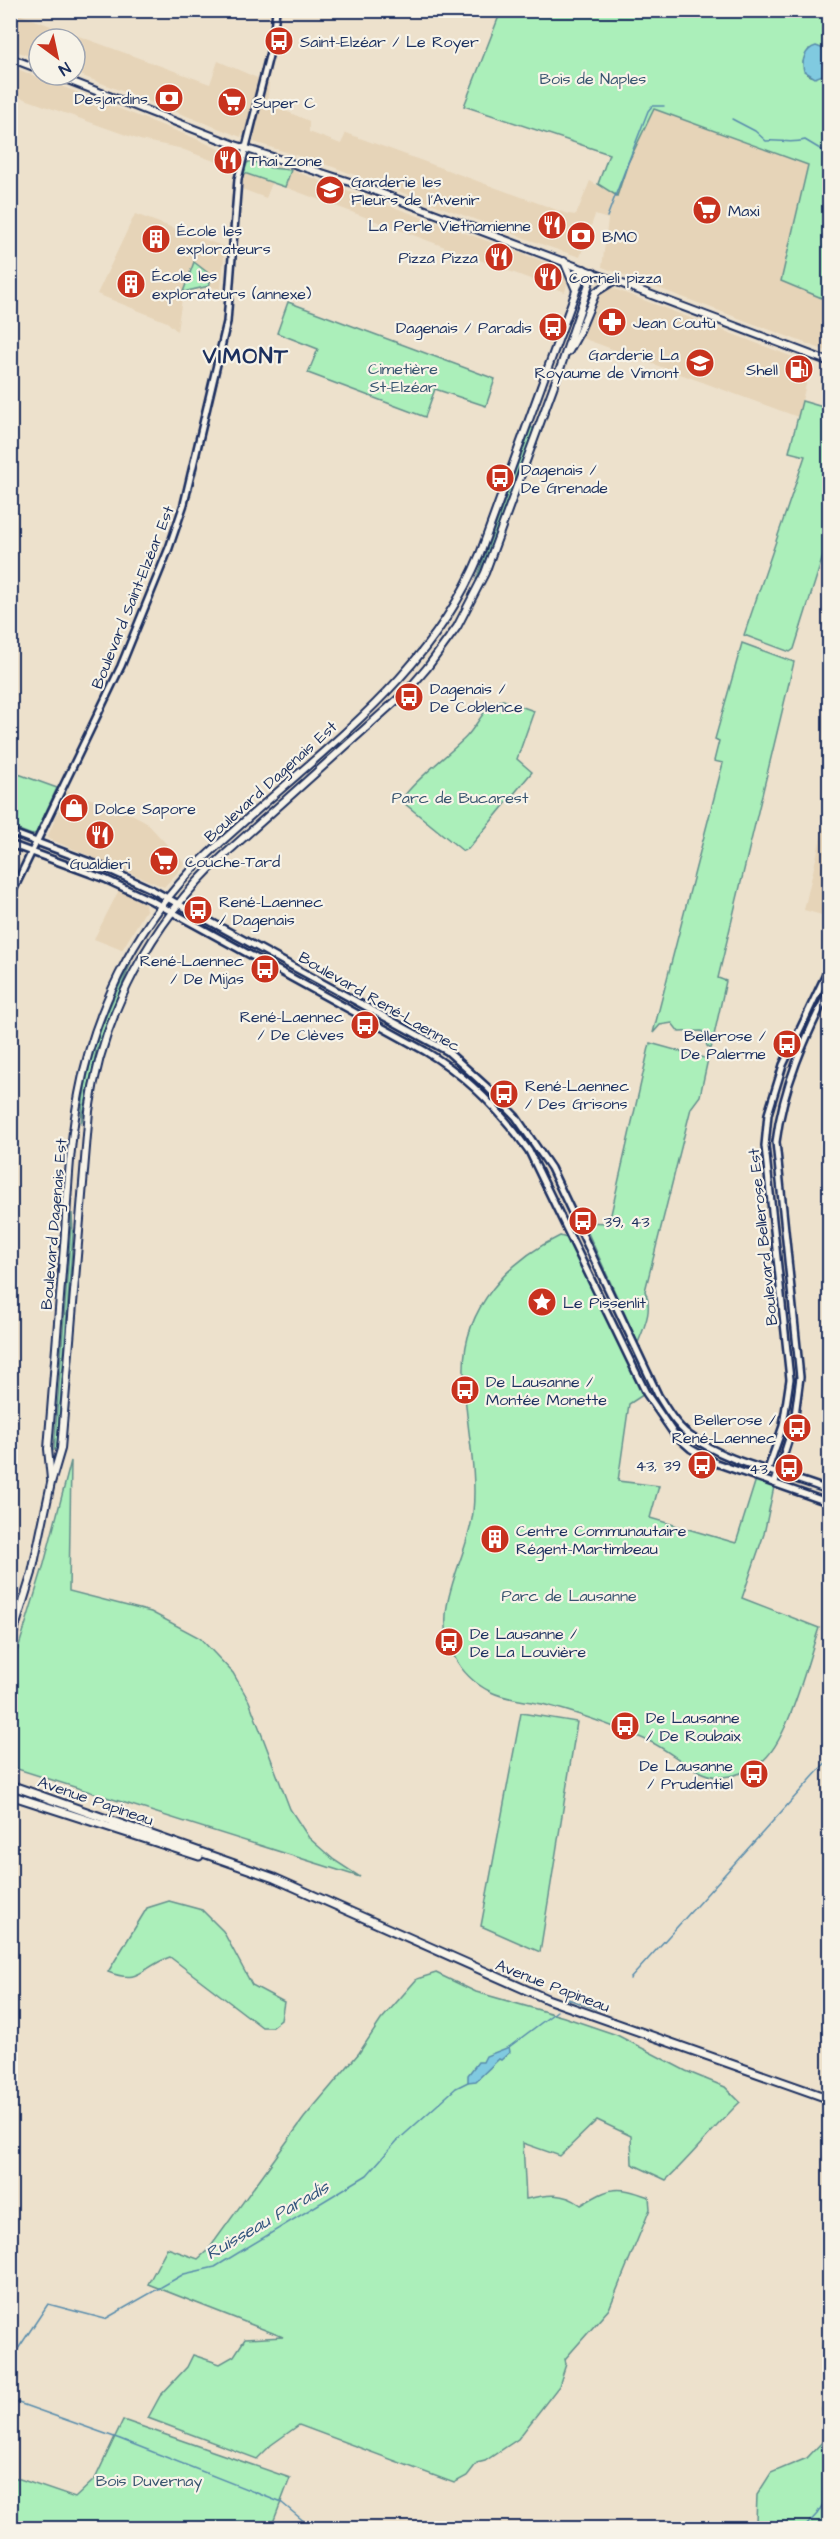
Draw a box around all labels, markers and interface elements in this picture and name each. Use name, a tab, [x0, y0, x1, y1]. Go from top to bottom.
bus stop icon: Saint-Elzéar / Le Royer	[263, 25, 295, 57]
north arrow	[27, 27, 87, 87]
place label: Saint-Elzéar / Le Royer	[300, 31, 479, 54]
text: N	[54, 57, 75, 81]
park label: Bois de Naples	[540, 68, 646, 90]
bank icon: Desjardins	[153, 82, 185, 114]
supermarket icon: Super C	[216, 86, 248, 118]
place label: Desjardins	[74, 88, 148, 110]
place label: Super C	[253, 92, 316, 114]
restaurant icon: Thai Zone	[212, 144, 244, 176]
place label: Thai Zone	[249, 150, 322, 172]
place label: Garderie les Fleurs de l'Avenir	[351, 171, 480, 211]
school or university icon: Garderie les Fleurs de l'Avenir	[314, 174, 346, 206]
supermarket icon: Maxi	[691, 194, 723, 226]
place label: Maxi	[728, 200, 760, 222]
restaurant icon: La Perle Vietnamienne	[536, 209, 568, 241]
place label: La Perle Vietnamienne	[368, 215, 531, 237]
place label: École les explorateurs	[177, 220, 271, 260]
bank icon: BMO	[565, 220, 597, 252]
building icon: École les explorateurs	[140, 223, 172, 255]
place label: BMO	[602, 226, 638, 248]
restaurant icon: Pizza Pizza	[483, 241, 515, 273]
place label: Pizza Pizza	[398, 247, 478, 269]
restaurant icon: Corneli pizza	[532, 261, 564, 293]
place label: École les explorateurs (annexe)	[152, 265, 312, 305]
place label: Corneli pizza	[569, 267, 661, 289]
building icon: École les explorateurs (annexe)	[115, 268, 147, 300]
pharmacy icon: Jean Coutu	[596, 306, 628, 338]
bus stop icon: Dagenais / Paradis	[537, 311, 569, 343]
place label: Jean Coutu	[633, 312, 716, 334]
place label: Dagenais / Paradis	[396, 317, 532, 340]
district label: VIMONT	[202, 341, 289, 372]
place label: Garderie La Royaume de Vimont	[534, 344, 680, 385]
school or university icon: Garderie La Royaume de Vimont	[684, 347, 716, 379]
fuel station icon: Shell	[783, 353, 815, 385]
park label: Cimetière St-Elzéar	[368, 358, 438, 398]
place label: Shell	[746, 359, 778, 381]
place label: Dagenais / De Grenade	[521, 459, 608, 499]
bus stop icon: Dagenais / De Grenade	[484, 462, 516, 494]
street label: Boulevard Saint-Elzéar Est	[86, 502, 180, 692]
place label: Dagenais / De Coblence	[430, 678, 523, 718]
bus stop icon: Dagenais / De Coblence	[393, 681, 425, 713]
street label: Boulevard Dagenais Est	[199, 716, 343, 848]
park label: Parc de Bucarest	[392, 787, 529, 809]
shop icon: Dolce Sapore	[58, 792, 90, 824]
place label: Dolce Sapore	[95, 798, 196, 820]
restaurant icon: Gualdieri	[84, 819, 116, 851]
supermarket icon: Couche-Tard	[148, 845, 180, 877]
place label: Couche-Tard	[185, 851, 280, 873]
place label: Gualdieri	[70, 853, 131, 875]
place label: René-Laennec / Dagenais	[219, 891, 323, 932]
bus stop icon: René-Laennec / Dagenais	[182, 894, 214, 926]
street label: Boulevard René-Laennec	[294, 946, 465, 1057]
place label: René-Laennec / De Mijas	[140, 950, 244, 990]
bus stop icon: René-Laennec / De Mijas	[249, 953, 281, 985]
place label: René-Laennec / De Clèves	[240, 1006, 344, 1046]
bus stop icon: René-Laennec / De Clèves	[349, 1009, 381, 1041]
place label: Bellerose / De Palerme	[681, 1025, 766, 1065]
bus stop icon: Bellerose / De Palerme	[771, 1028, 803, 1060]
place label: René-Laennec / Des Grisons	[525, 1075, 629, 1115]
bus stop icon: René-Laennec / Des Grisons	[488, 1078, 520, 1110]
street label: Boulevard Dagenais Est	[36, 1137, 73, 1311]
street label: Boulevard Bellerose Est	[743, 1147, 783, 1327]
bus stop icon: 39, 43	[567, 1205, 599, 1237]
place label: 39, 43	[604, 1211, 650, 1233]
place icon: Le Pissenlit	[526, 1286, 558, 1318]
place label: Le Pissenlit	[563, 1292, 646, 1314]
place label: De Lausanne / Montée Monette	[486, 1371, 607, 1411]
bus stop icon: De Lausanne / Montée Monette	[449, 1374, 481, 1406]
place label: Bellerose / René-Laennec	[672, 1409, 776, 1449]
bus stop icon: Bellerose / René-Laennec	[781, 1412, 813, 1444]
bus stop icon: 43, 39	[686, 1449, 718, 1481]
bus stop icon: 43	[773, 1452, 805, 1484]
place label: 43, 39	[635, 1455, 681, 1477]
place label: 43	[749, 1458, 768, 1480]
place label: Centre Communautaire Régent-Martimbeau	[516, 1520, 687, 1561]
building icon: Centre Communautaire Régent-Martimbeau	[479, 1523, 511, 1555]
park label: Parc de Lausanne	[501, 1585, 637, 1607]
place label: De Lausanne / De La Louvière	[470, 1623, 586, 1663]
bus stop icon: De Lausanne / De La Louvière	[433, 1626, 465, 1658]
place label: De Lausanne / De Roubaix	[646, 1707, 741, 1747]
bus stop icon: De Lausanne / De Roubaix	[609, 1710, 641, 1742]
place label: De Lausanne / Prudentiel	[639, 1755, 733, 1795]
bus stop icon: De Lausanne / Prudentiel	[738, 1758, 770, 1790]
street label: Avenue Papineau	[35, 1771, 156, 1831]
street label: Avenue Papineau	[492, 1954, 613, 2018]
water label: Ruisseau Paradis	[201, 2174, 334, 2266]
park label: Bois Duvernay	[96, 2470, 202, 2493]

